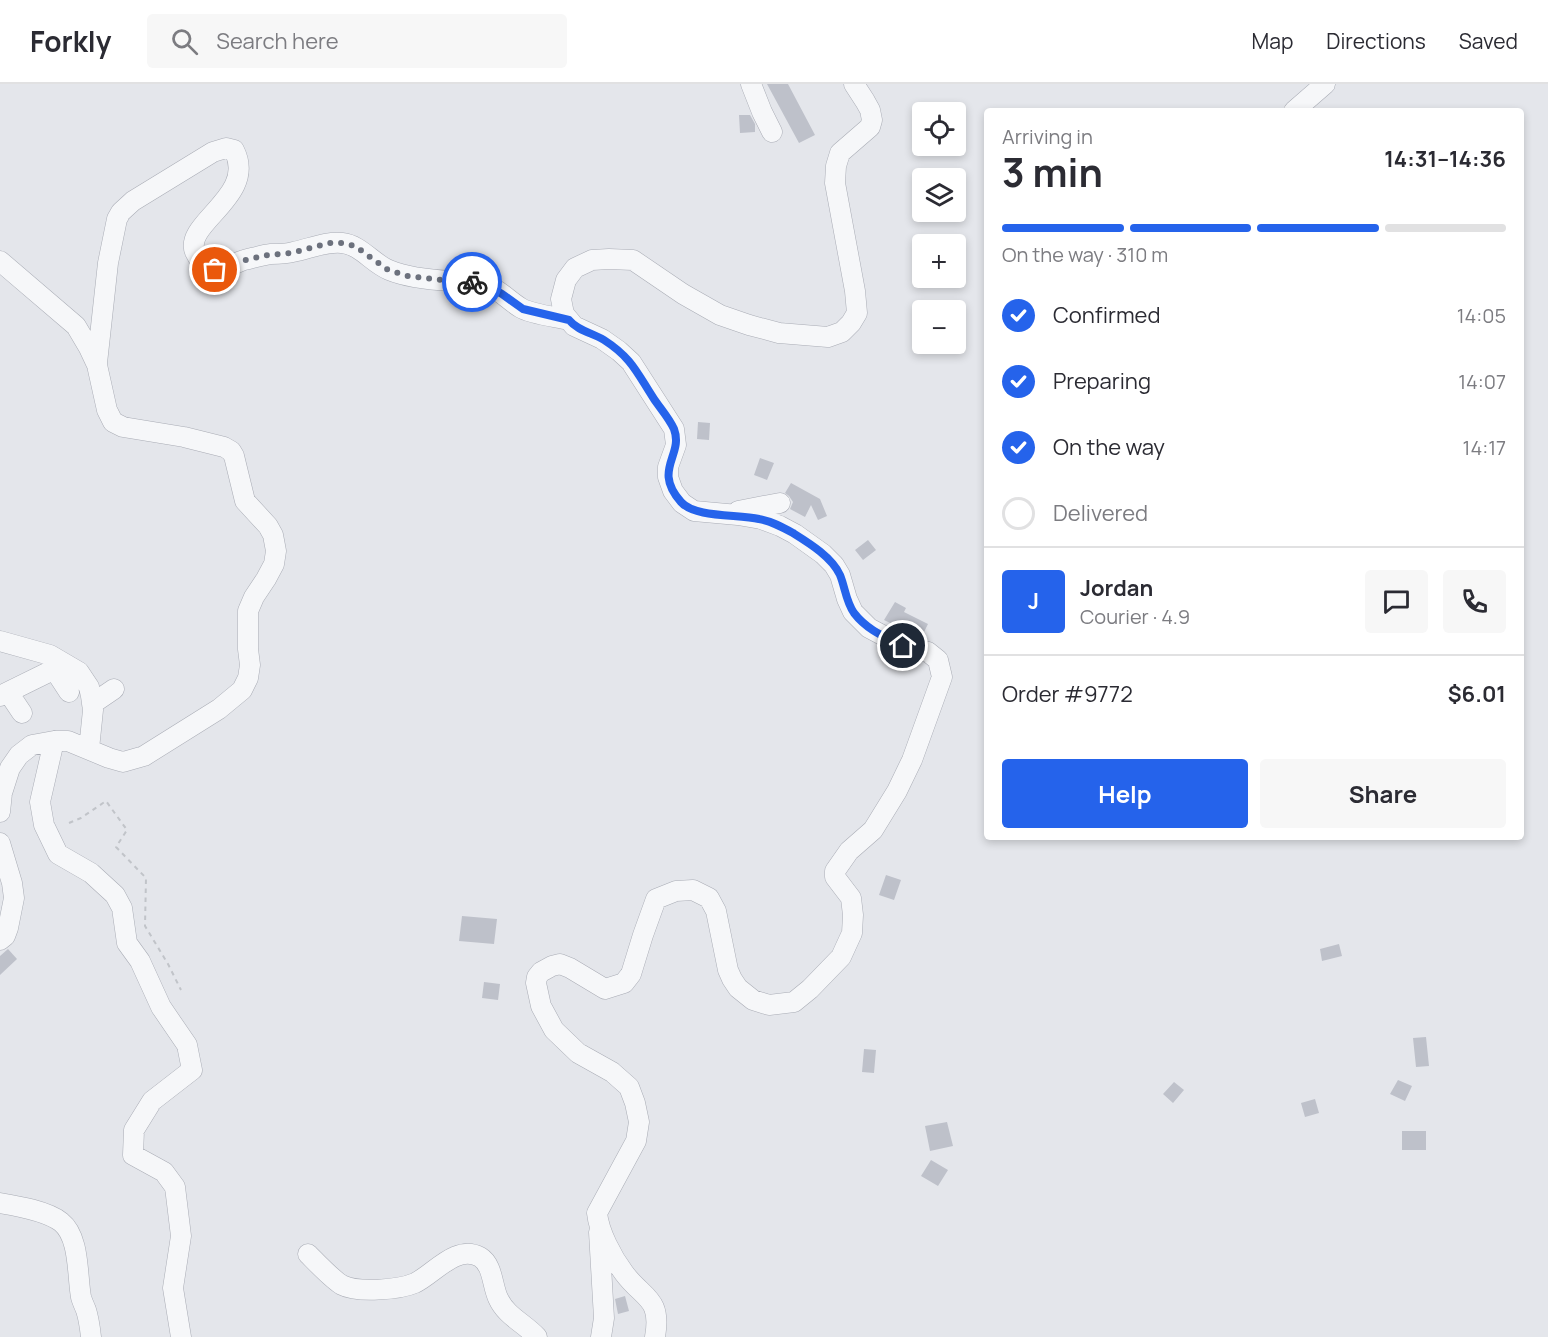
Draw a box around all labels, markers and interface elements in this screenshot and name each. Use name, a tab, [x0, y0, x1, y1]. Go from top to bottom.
search box	[147, 14, 567, 68]
text: Forkly	[30, 22, 111, 60]
icon: search	[168, 25, 201, 58]
text: Search here	[216, 26, 339, 56]
text: Map	[1252, 27, 1293, 55]
text: Directions	[1326, 27, 1426, 55]
text: Saved	[1459, 27, 1518, 55]
map controls	[912, 102, 966, 354]
button: locate	[912, 102, 966, 156]
text: Arriving in	[1002, 123, 1093, 150]
text: 14:31–14:36	[1384, 144, 1506, 174]
text: 3 min	[1002, 145, 1103, 199]
button: layers	[912, 168, 966, 222]
button: +	[912, 234, 966, 288]
text: On the way · 310 m	[1002, 241, 1168, 268]
pin	[189, 244, 240, 295]
courier	[442, 252, 502, 312]
icon: bag	[198, 253, 231, 286]
icon: bike	[456, 266, 489, 299]
icon: check	[1002, 299, 1035, 332]
button: −	[912, 300, 966, 354]
text: Confirmed	[1053, 300, 1161, 330]
text: 14:05	[1457, 302, 1506, 329]
icon: check	[1002, 365, 1035, 398]
text: Preparing	[1053, 366, 1151, 396]
text: 14:07	[1458, 368, 1506, 395]
icon: check	[1002, 431, 1035, 464]
text: On the way	[1053, 432, 1165, 462]
text: 14:17	[1463, 434, 1506, 461]
text: Delivered	[1053, 498, 1148, 528]
button: chat	[1365, 570, 1428, 633]
button: phone	[1443, 570, 1506, 633]
text: Jordan	[1080, 573, 1153, 603]
text: J	[1028, 586, 1039, 616]
text: Courier · 4.9	[1080, 603, 1190, 630]
pin	[877, 620, 928, 671]
icon: home	[886, 629, 919, 662]
text: Order #9772	[1002, 679, 1133, 709]
text: $6.01	[1448, 679, 1506, 709]
button: Help	[1002, 759, 1248, 828]
button: Share	[1260, 759, 1506, 828]

